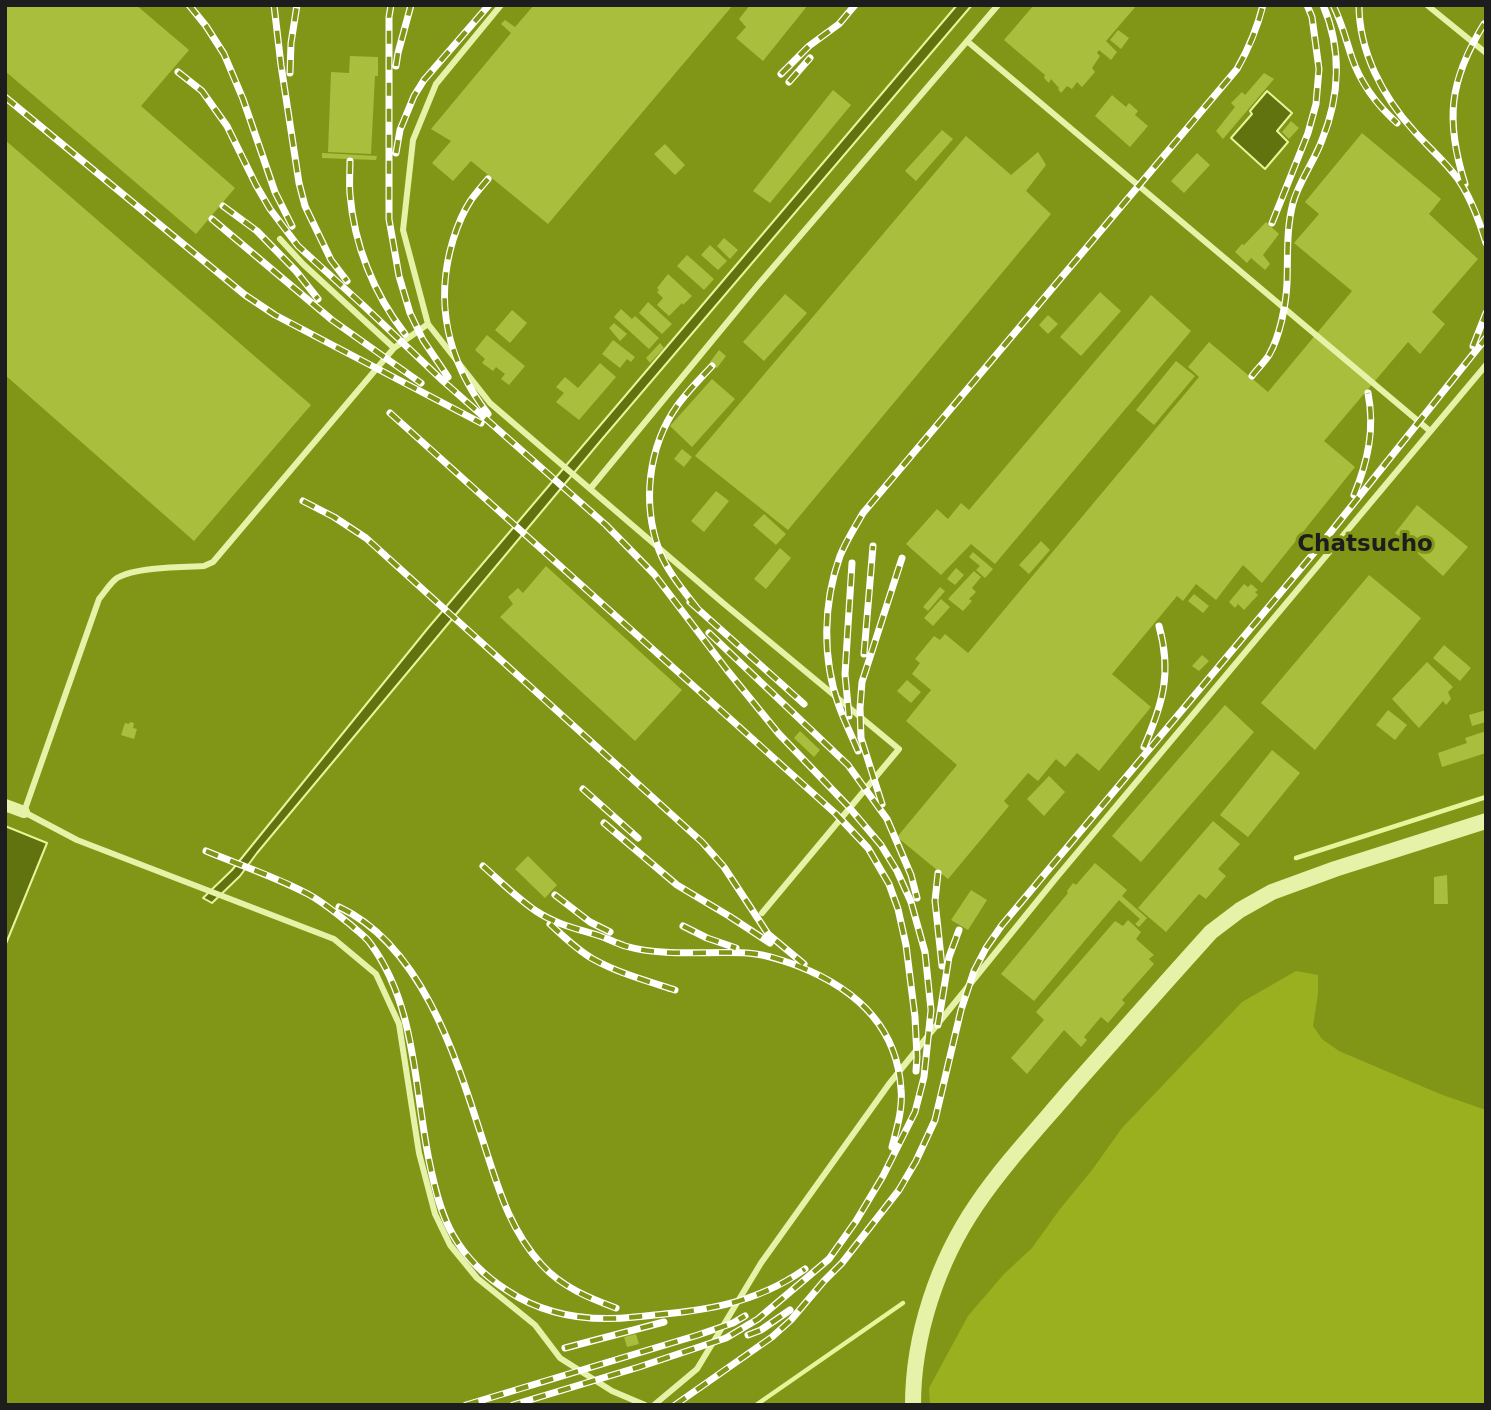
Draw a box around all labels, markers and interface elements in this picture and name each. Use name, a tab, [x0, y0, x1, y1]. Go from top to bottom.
district label: Chatsucho	[1297, 531, 1433, 559]

